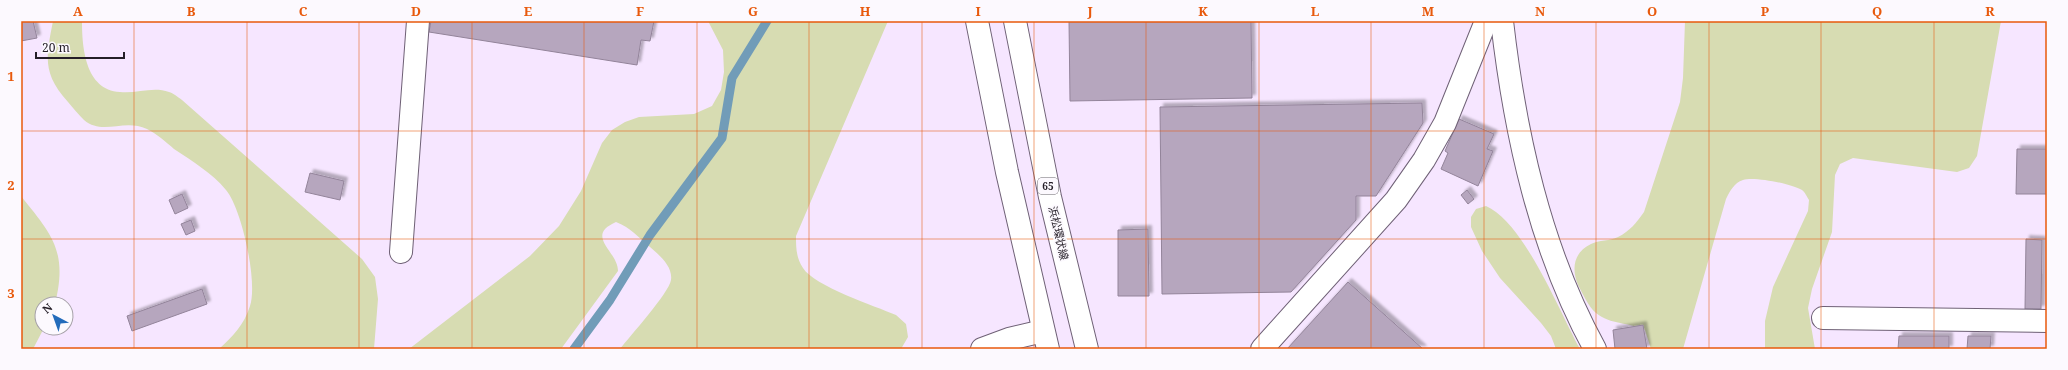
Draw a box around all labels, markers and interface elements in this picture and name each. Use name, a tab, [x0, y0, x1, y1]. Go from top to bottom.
text: A	[73, 2, 83, 20]
text: B	[187, 2, 196, 20]
text: C	[299, 2, 308, 20]
text: D	[411, 2, 421, 20]
text: E	[524, 2, 533, 20]
text: F	[636, 2, 644, 20]
text: G	[748, 2, 758, 20]
text: H	[860, 2, 871, 20]
text: I	[975, 2, 981, 20]
text: J	[1086, 2, 1093, 20]
text: K	[1198, 2, 1208, 20]
text: L	[1311, 2, 1320, 20]
text: M	[1422, 2, 1435, 20]
text: N	[1535, 2, 1546, 20]
text: O	[1647, 2, 1657, 20]
text: P	[1761, 2, 1770, 20]
text: Q	[1872, 2, 1882, 20]
text: R	[1985, 2, 1995, 20]
scale bar	[36, 34, 124, 60]
text: 20 m	[42, 39, 70, 56]
text: 1	[7, 67, 15, 85]
text: 2	[7, 176, 15, 194]
road number: 65	[1038, 178, 1058, 194]
street label: 浜松環状線	[1046, 205, 1072, 261]
text: 3	[7, 284, 15, 302]
north arrow	[34, 296, 74, 336]
text: N	[39, 299, 56, 317]

